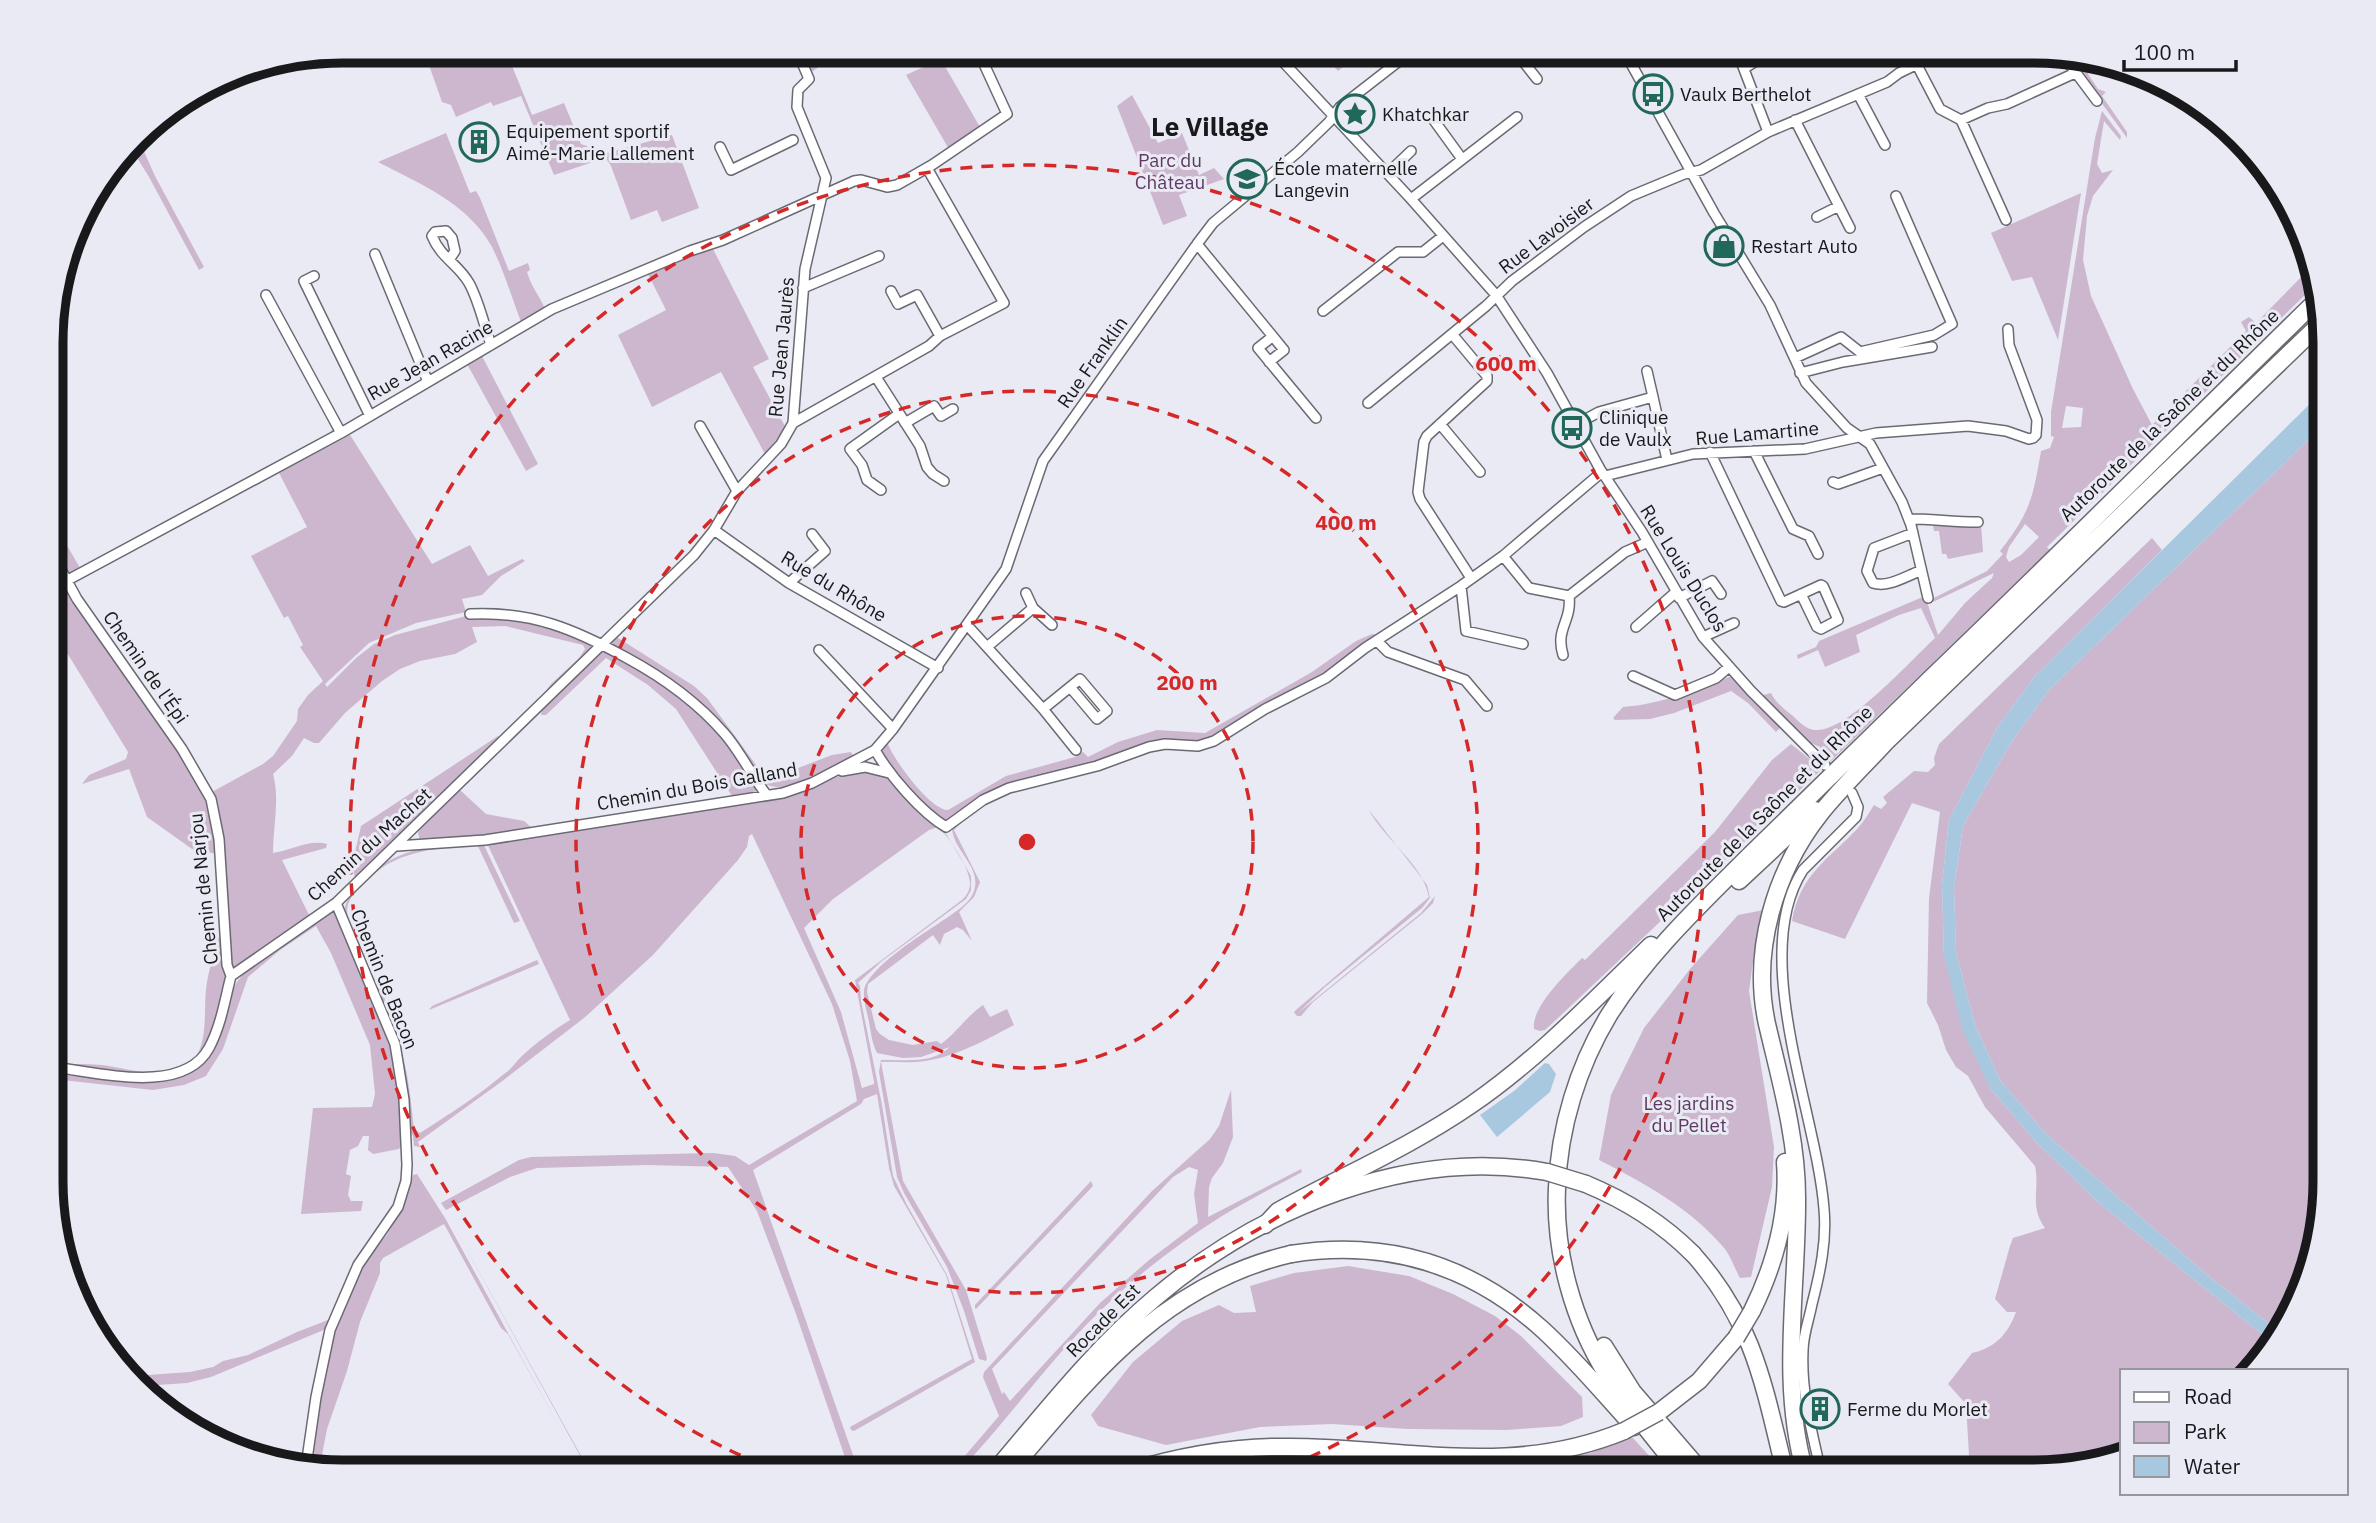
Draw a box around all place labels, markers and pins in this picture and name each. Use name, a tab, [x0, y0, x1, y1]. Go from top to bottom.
bus stop icon: Vaulx Berthelot	[1632, 73, 1674, 115]
place label: Vaulx Berthelot	[1680, 82, 1811, 106]
place icon: Khatchkar	[1334, 93, 1376, 135]
place label: Khatchkar	[1382, 102, 1469, 126]
place label: Equipement sportif Aimé-Marie Lallement	[506, 119, 695, 165]
building icon: Equipement sportif Aimé-Marie Lallement	[458, 121, 500, 163]
place label: École maternelle Langevin	[1274, 156, 1418, 202]
school or university icon: École maternelle Langevin	[1226, 158, 1268, 200]
shop icon: Restart Auto	[1703, 225, 1745, 267]
place label: Restart Auto	[1751, 234, 1858, 258]
place label: Clinique de Vaulx	[1599, 405, 1672, 451]
bus stop icon: Clinique de Vaulx	[1551, 407, 1593, 449]
centre of rings	[1015, 830, 1039, 854]
building icon: Ferme du Morlet	[1799, 1388, 1841, 1430]
place label: Ferme du Morlet	[1847, 1397, 1988, 1421]

